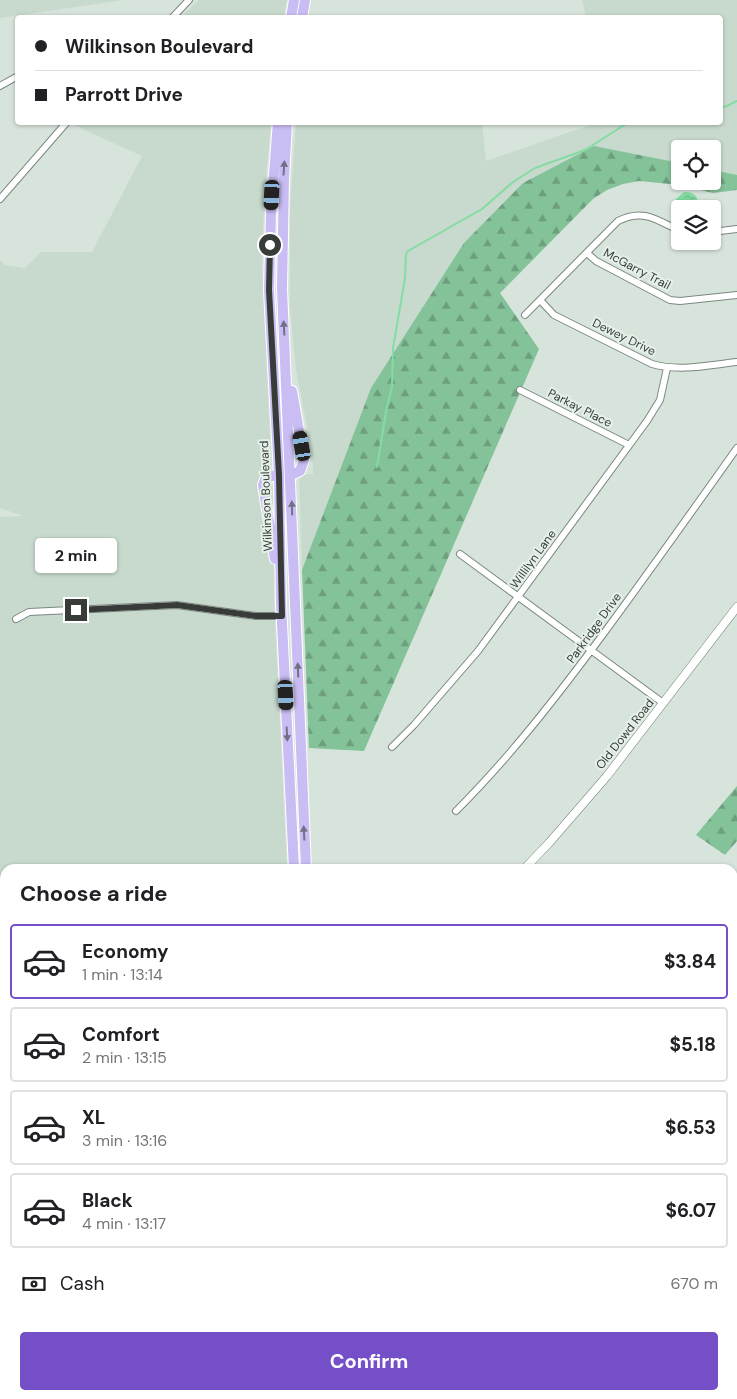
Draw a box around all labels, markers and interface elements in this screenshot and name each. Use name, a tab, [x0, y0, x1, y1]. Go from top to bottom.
text: Wilkinson Boulevard	[65, 34, 253, 59]
text: Parrott Drive	[65, 82, 183, 107]
map controls	[671, 140, 721, 250]
button: locate	[671, 140, 721, 190]
one-way arrow	[281, 160, 289, 176]
car	[263, 180, 280, 210]
button: layers	[671, 200, 721, 250]
route start	[259, 234, 281, 256]
street label: McGarry Trail	[601, 245, 673, 293]
street label: Dewey Drive	[590, 315, 659, 359]
one-way arrow	[280, 320, 288, 336]
street label: Parkay Place	[545, 385, 615, 431]
car	[292, 430, 311, 462]
street label: Wilkinson Boulevard	[256, 440, 276, 552]
one-way arrow	[288, 500, 296, 516]
street label: Willilyn Lane	[506, 526, 560, 591]
callout: 2 min	[35, 538, 117, 572]
text: 2 min	[55, 545, 97, 566]
street label: Parkridge Drive	[563, 589, 625, 666]
route end	[65, 599, 87, 621]
one-way arrow	[294, 662, 302, 678]
car	[277, 680, 294, 710]
street label: Old Dowd Road	[592, 695, 658, 773]
one-way arrow	[284, 726, 292, 742]
one-way arrow	[300, 825, 308, 841]
text: Choose a ride	[20, 879, 168, 908]
icon: car	[22, 939, 67, 984]
text: Economy	[82, 939, 169, 964]
text: $3.84	[664, 949, 716, 974]
text: 1 min · 13:14	[82, 964, 163, 985]
icon: car	[22, 1022, 67, 1067]
text: Comfort	[82, 1022, 160, 1047]
text: $5.18	[670, 1032, 716, 1057]
text: 2 min · 13:15	[82, 1047, 167, 1068]
icon: car	[22, 1105, 67, 1150]
text: XL	[82, 1105, 105, 1130]
text: $6.53	[665, 1115, 716, 1140]
text: 3 min · 13:16	[82, 1130, 167, 1151]
icon: car	[22, 1188, 67, 1233]
text: Black	[82, 1188, 133, 1213]
text: $6.07	[666, 1198, 716, 1223]
text: 4 min · 13:17	[82, 1213, 166, 1234]
icon: cash	[20, 1270, 48, 1298]
text: Cash	[60, 1271, 104, 1296]
text: 670 m	[671, 1273, 718, 1294]
button: Confirm	[20, 1332, 718, 1390]

